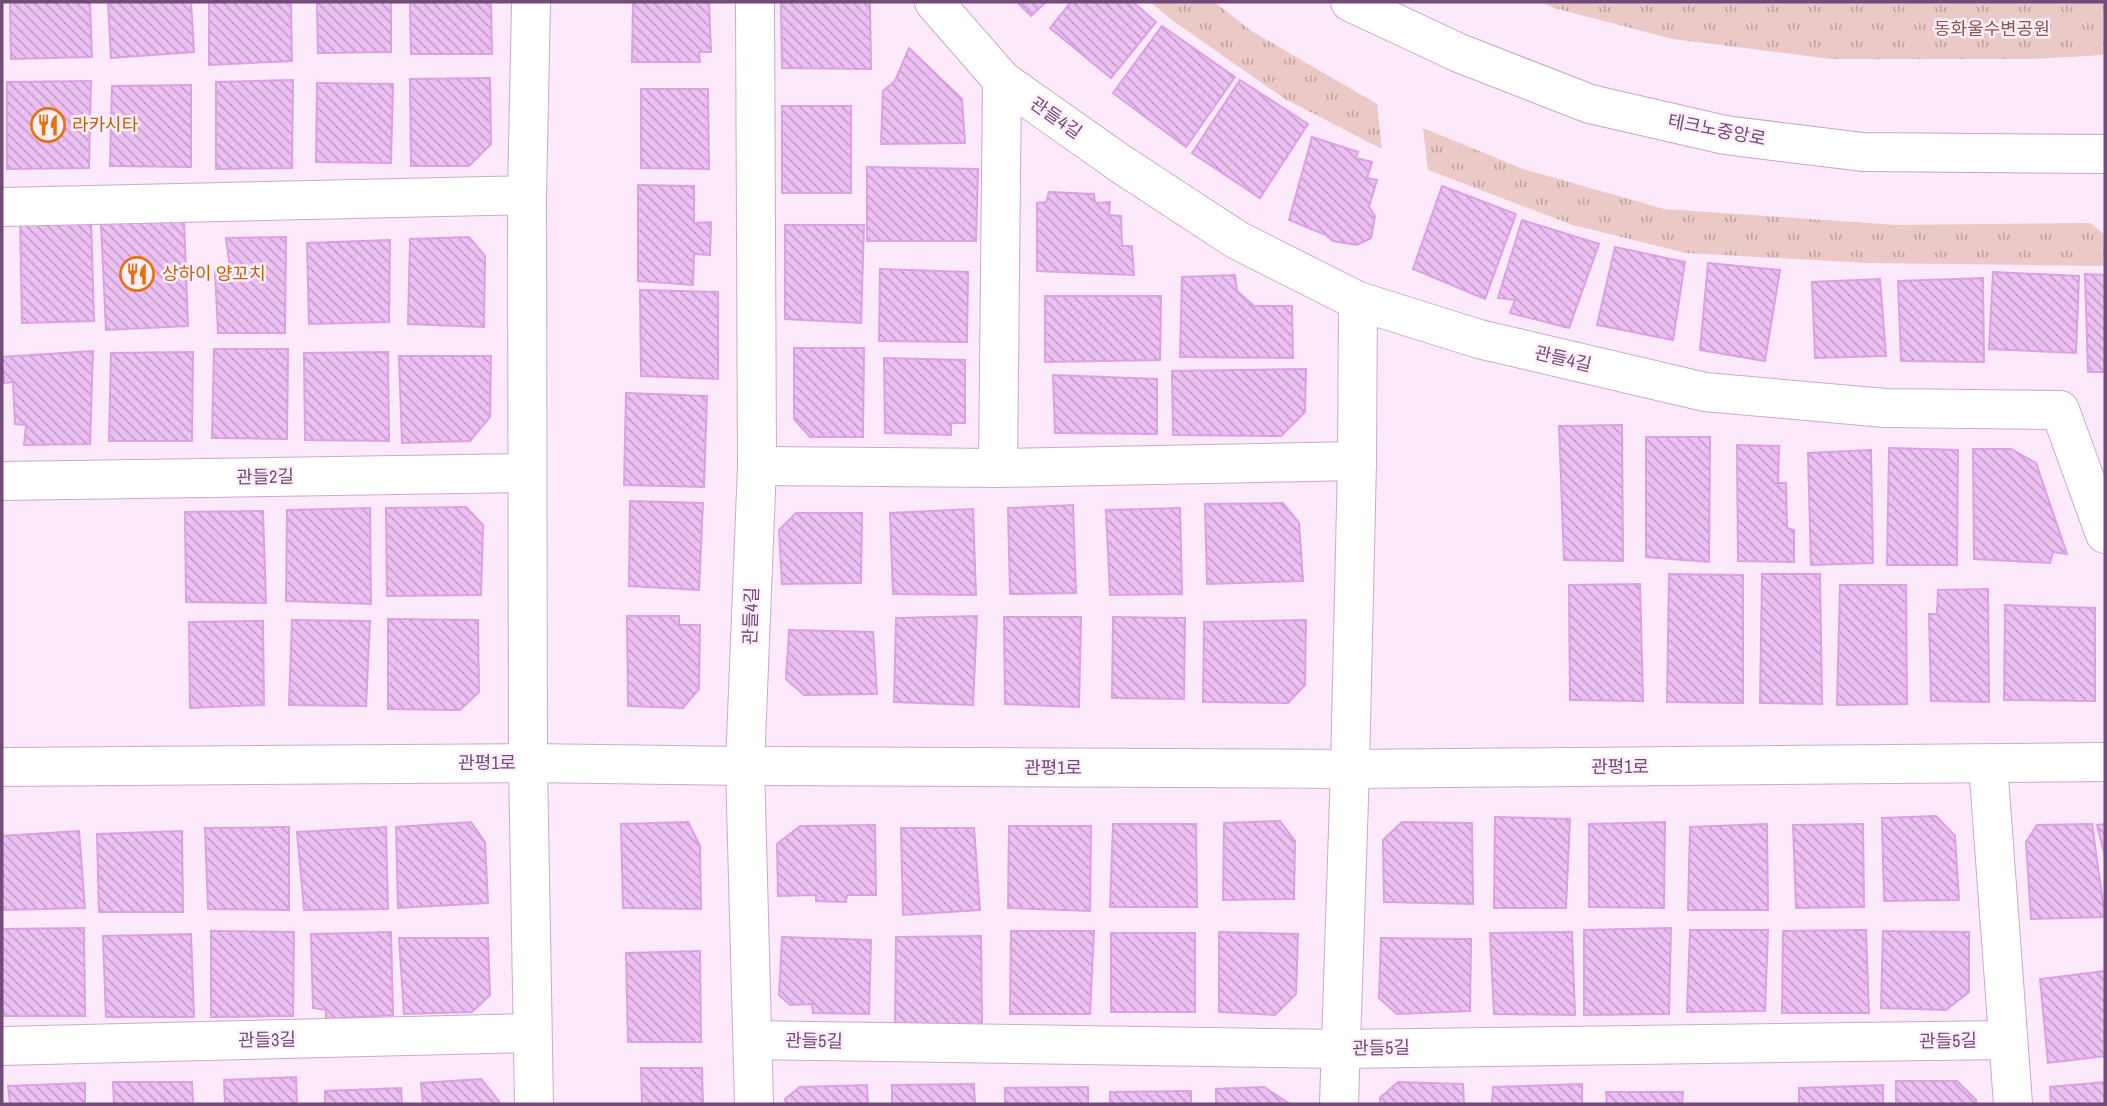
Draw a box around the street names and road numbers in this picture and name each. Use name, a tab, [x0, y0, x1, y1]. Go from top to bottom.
street label: 관들4길	[1025, 91, 1087, 144]
street label: 테크노중앙로	[1666, 108, 1768, 151]
street label: 관들4길	[1532, 340, 1594, 377]
street label: 관들2길	[236, 463, 294, 490]
street label: 관들4길	[737, 587, 764, 645]
street label: 관평1로	[458, 750, 516, 775]
street label: 관평1로	[1591, 754, 1649, 779]
street label: 관평1로	[1024, 755, 1082, 780]
street label: 관들3길	[238, 1026, 296, 1053]
street label: 관들5길	[785, 1027, 843, 1054]
street label: 관들5길	[1919, 1027, 1977, 1054]
street label: 관들5길	[1352, 1034, 1410, 1061]

